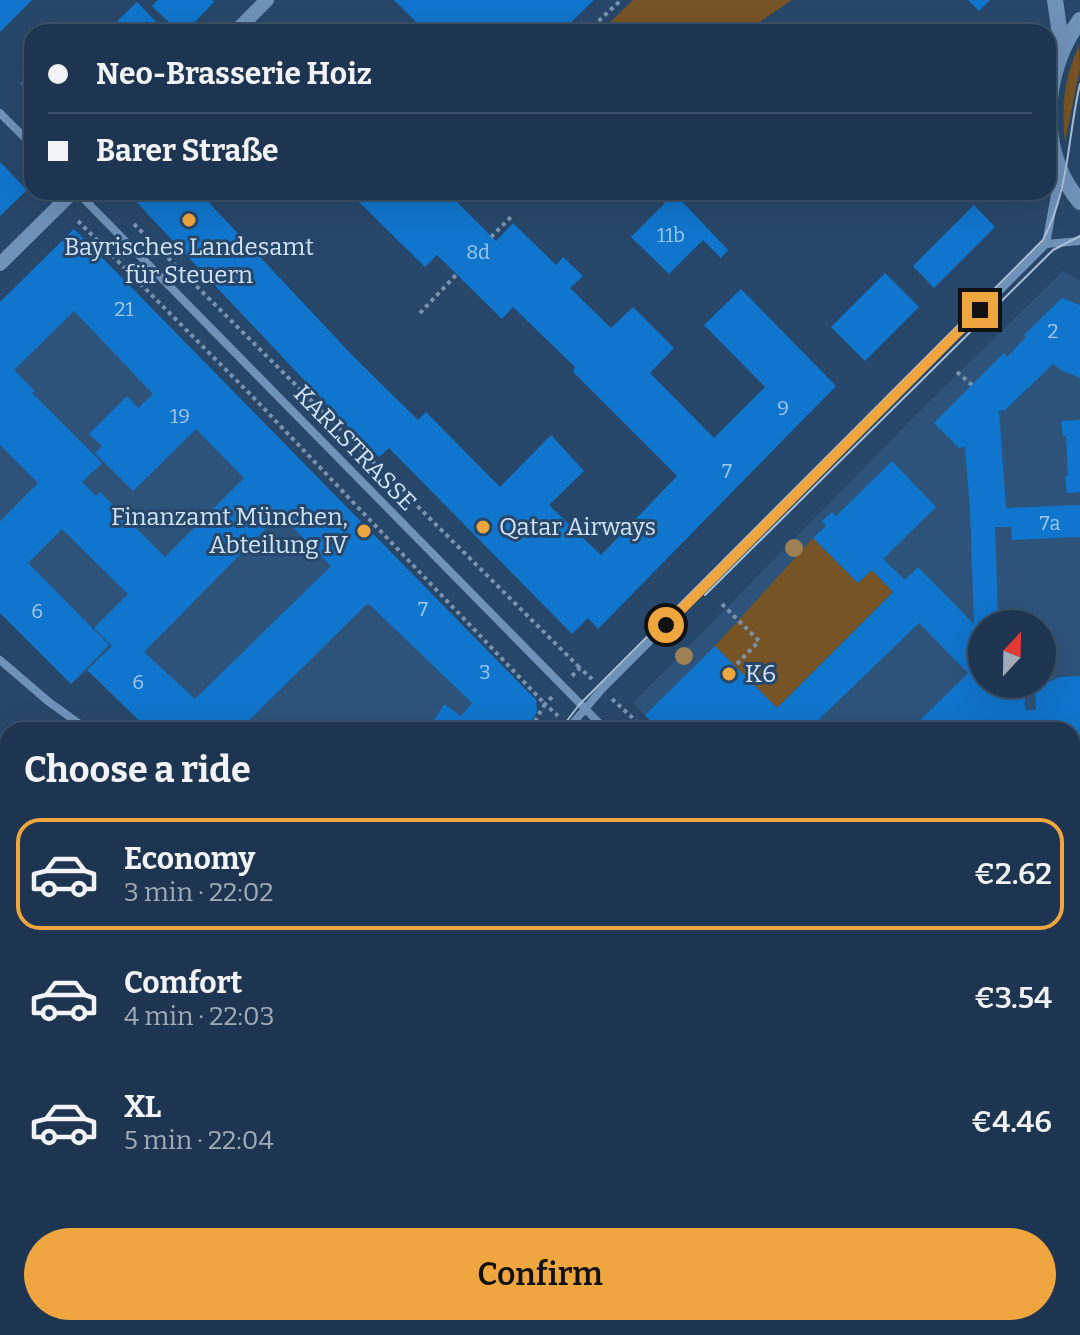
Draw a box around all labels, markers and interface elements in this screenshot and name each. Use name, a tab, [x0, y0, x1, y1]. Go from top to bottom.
text: Neo-Brasserie Hoiz	[96, 56, 372, 92]
text: Barer Straße	[96, 133, 278, 169]
marker: Bayrisches Landesamt für Steuern	[180, 211, 198, 229]
house number: 11b	[657, 223, 685, 247]
place label: Bayrisches Landesamt für Steuern	[64, 233, 314, 289]
house number: 8d	[466, 240, 490, 264]
route end	[962, 292, 998, 328]
house number: 21	[115, 297, 134, 321]
house number: 2	[1048, 319, 1058, 343]
street label: KARLSTRASSE	[288, 380, 422, 516]
house number: 9	[777, 396, 789, 420]
house number: 19	[170, 404, 190, 428]
house number: 7	[722, 459, 732, 483]
place label: Finanzamt München, Abteilung IV	[111, 503, 348, 559]
house number: 7a	[1040, 511, 1061, 535]
place label: Qatar Airways	[499, 513, 656, 541]
marker: Qatar Airways	[474, 518, 492, 536]
marker: Finanzamt München, Abteilung IV	[355, 522, 373, 540]
house number: 7	[418, 597, 428, 621]
house number: 6	[31, 599, 43, 623]
route start	[648, 607, 684, 643]
north arrow	[968, 610, 1056, 698]
map controls	[968, 610, 1056, 698]
house number: 3	[479, 660, 491, 684]
place label: K6	[745, 660, 776, 688]
marker: K6	[720, 665, 738, 683]
house number: 6	[132, 670, 144, 694]
text: Choose a ride	[24, 748, 251, 792]
icon: car	[28, 838, 100, 910]
text: Economy	[124, 841, 255, 877]
text: €2.62	[974, 856, 1052, 892]
text: 3 min · 22:02	[124, 877, 274, 908]
icon: car	[28, 962, 100, 1034]
text: Comfort	[124, 965, 242, 1001]
text: €3.54	[974, 980, 1052, 1016]
text: 4 min · 22:03	[124, 1001, 275, 1032]
icon: car	[28, 1086, 100, 1158]
text: XL	[124, 1089, 161, 1125]
text: €4.46	[971, 1104, 1052, 1140]
text: 5 min · 22:04	[124, 1125, 274, 1156]
button: Confirm	[24, 1228, 1056, 1320]

